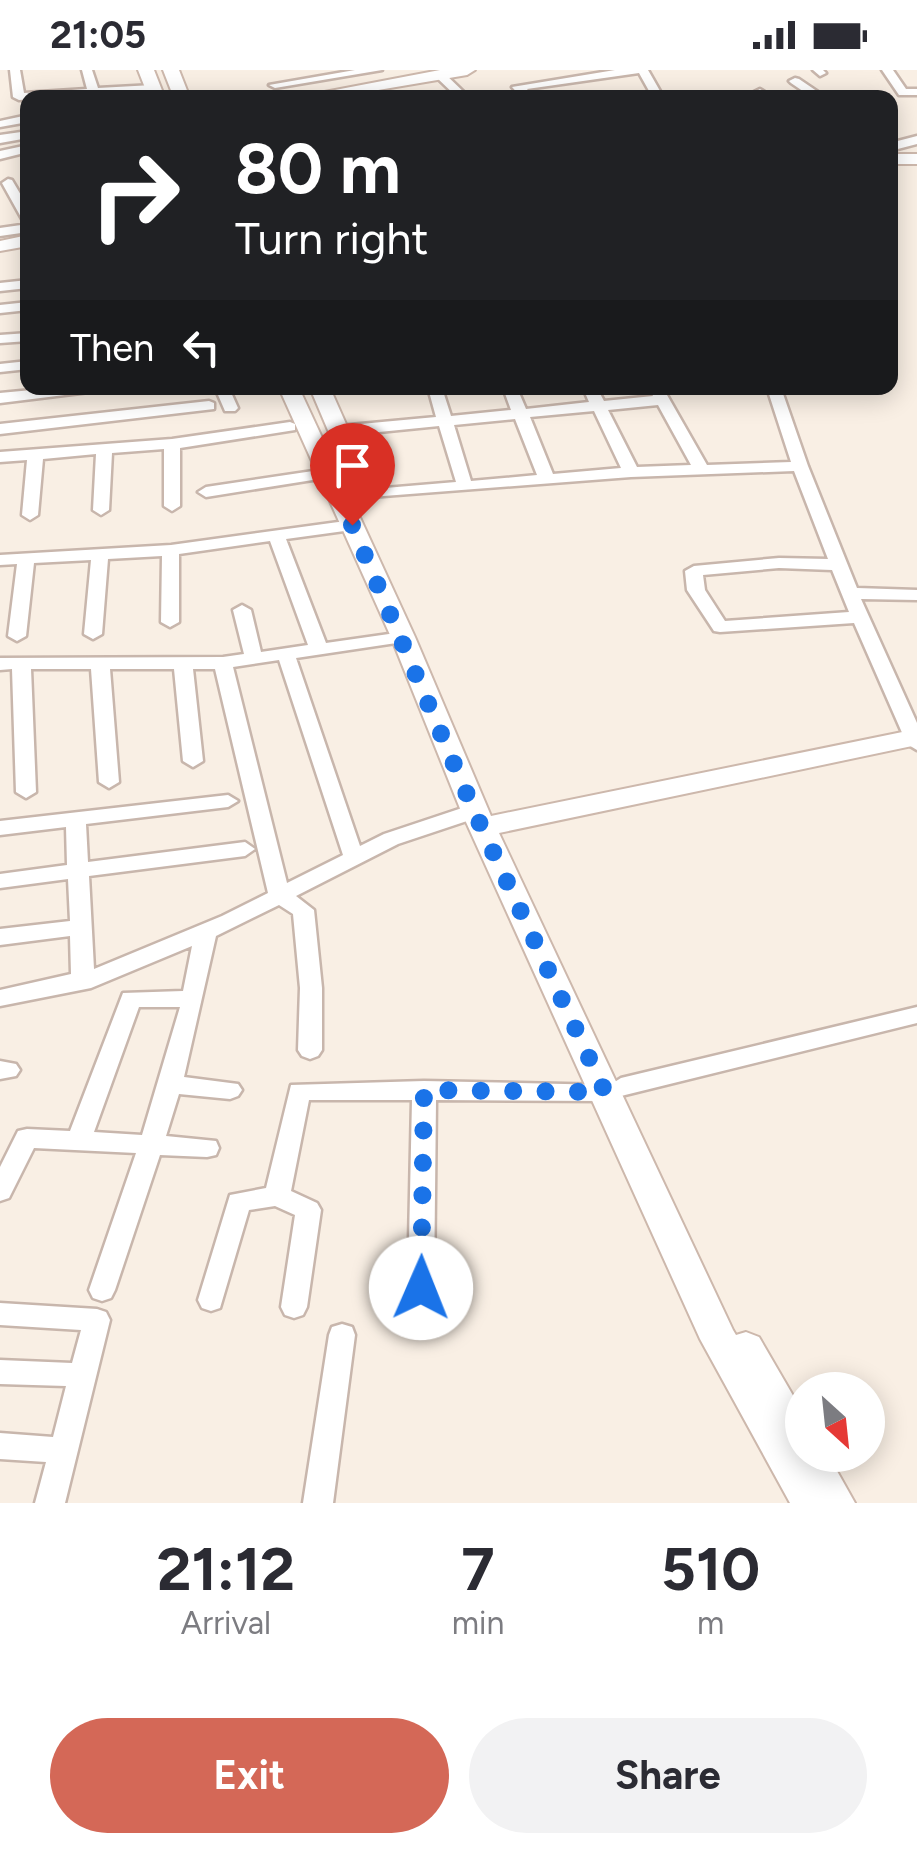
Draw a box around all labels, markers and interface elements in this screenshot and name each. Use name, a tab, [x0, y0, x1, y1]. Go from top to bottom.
text: 21:05	[50, 12, 146, 58]
text: 80 m	[235, 126, 401, 211]
icon: right	[70, 130, 200, 260]
text: Turn right	[235, 211, 428, 265]
icon: left	[174, 320, 229, 375]
text: Then	[70, 325, 154, 371]
pin	[310, 423, 395, 526]
icon: arrive	[325, 438, 380, 493]
position arrow	[369, 1236, 473, 1340]
north arrow	[785, 1372, 885, 1472]
map controls	[785, 1372, 885, 1472]
text: 21:12	[157, 1533, 295, 1605]
text: 7	[461, 1533, 495, 1605]
text: 510	[661, 1533, 760, 1605]
text: Arrival	[181, 1604, 271, 1642]
text: min	[452, 1604, 504, 1642]
text: m	[697, 1604, 724, 1642]
button: Exit	[50, 1718, 449, 1833]
button: Share	[469, 1718, 867, 1833]

